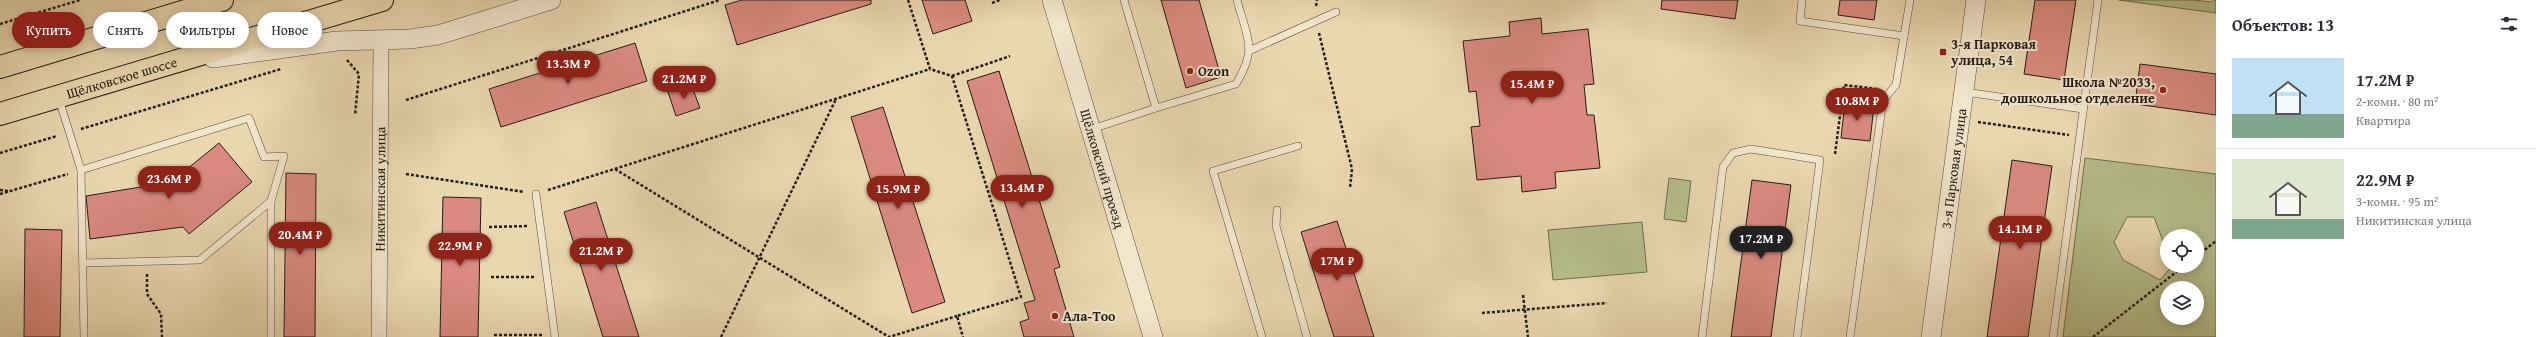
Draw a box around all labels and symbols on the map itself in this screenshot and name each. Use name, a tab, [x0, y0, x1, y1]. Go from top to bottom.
place label: 3-я Парковая улица, 54	[1950, 34, 2036, 70]
marker: 3-я Парковая улица, 54	[1938, 47, 1948, 57]
pin: 13.3M ₽	[531, 51, 605, 85]
street label: Щёлковское шоссе	[64, 52, 180, 104]
place label: Ozon	[1198, 61, 1230, 81]
pin: 21.2M ₽	[647, 66, 721, 100]
marker: Ozon	[1185, 66, 1195, 76]
pin: 15.4M ₽	[1495, 71, 1569, 105]
place label: Школа №2033, дошкольное отделение	[2001, 72, 2155, 108]
marker: Школа №2033, дошкольное отделение	[2158, 85, 2168, 95]
pin: 10.8M ₽	[1820, 88, 1894, 122]
street label: Щёлковский проезд	[1075, 107, 1130, 231]
street label: 3-я Парковая улица	[1936, 107, 1971, 230]
street label: Никитинская улица	[370, 126, 390, 251]
pin: 23.6M ₽	[132, 166, 206, 200]
pin: 13.4M ₽	[985, 175, 1059, 209]
pin: 15.9M ₽	[861, 176, 935, 210]
pin: 14.1M ₽	[1983, 216, 2057, 250]
pin: 20.4M ₽	[263, 222, 337, 256]
pin: 17.2M ₽	[1724, 226, 1798, 260]
pin: 22.9M ₽	[423, 233, 497, 267]
pin: 21.2M ₽	[564, 238, 638, 272]
pin: 17M ₽	[1309, 248, 1365, 282]
place label: Ала-Тоо	[1063, 306, 1116, 326]
marker: Ала-Тоо	[1050, 311, 1060, 321]

